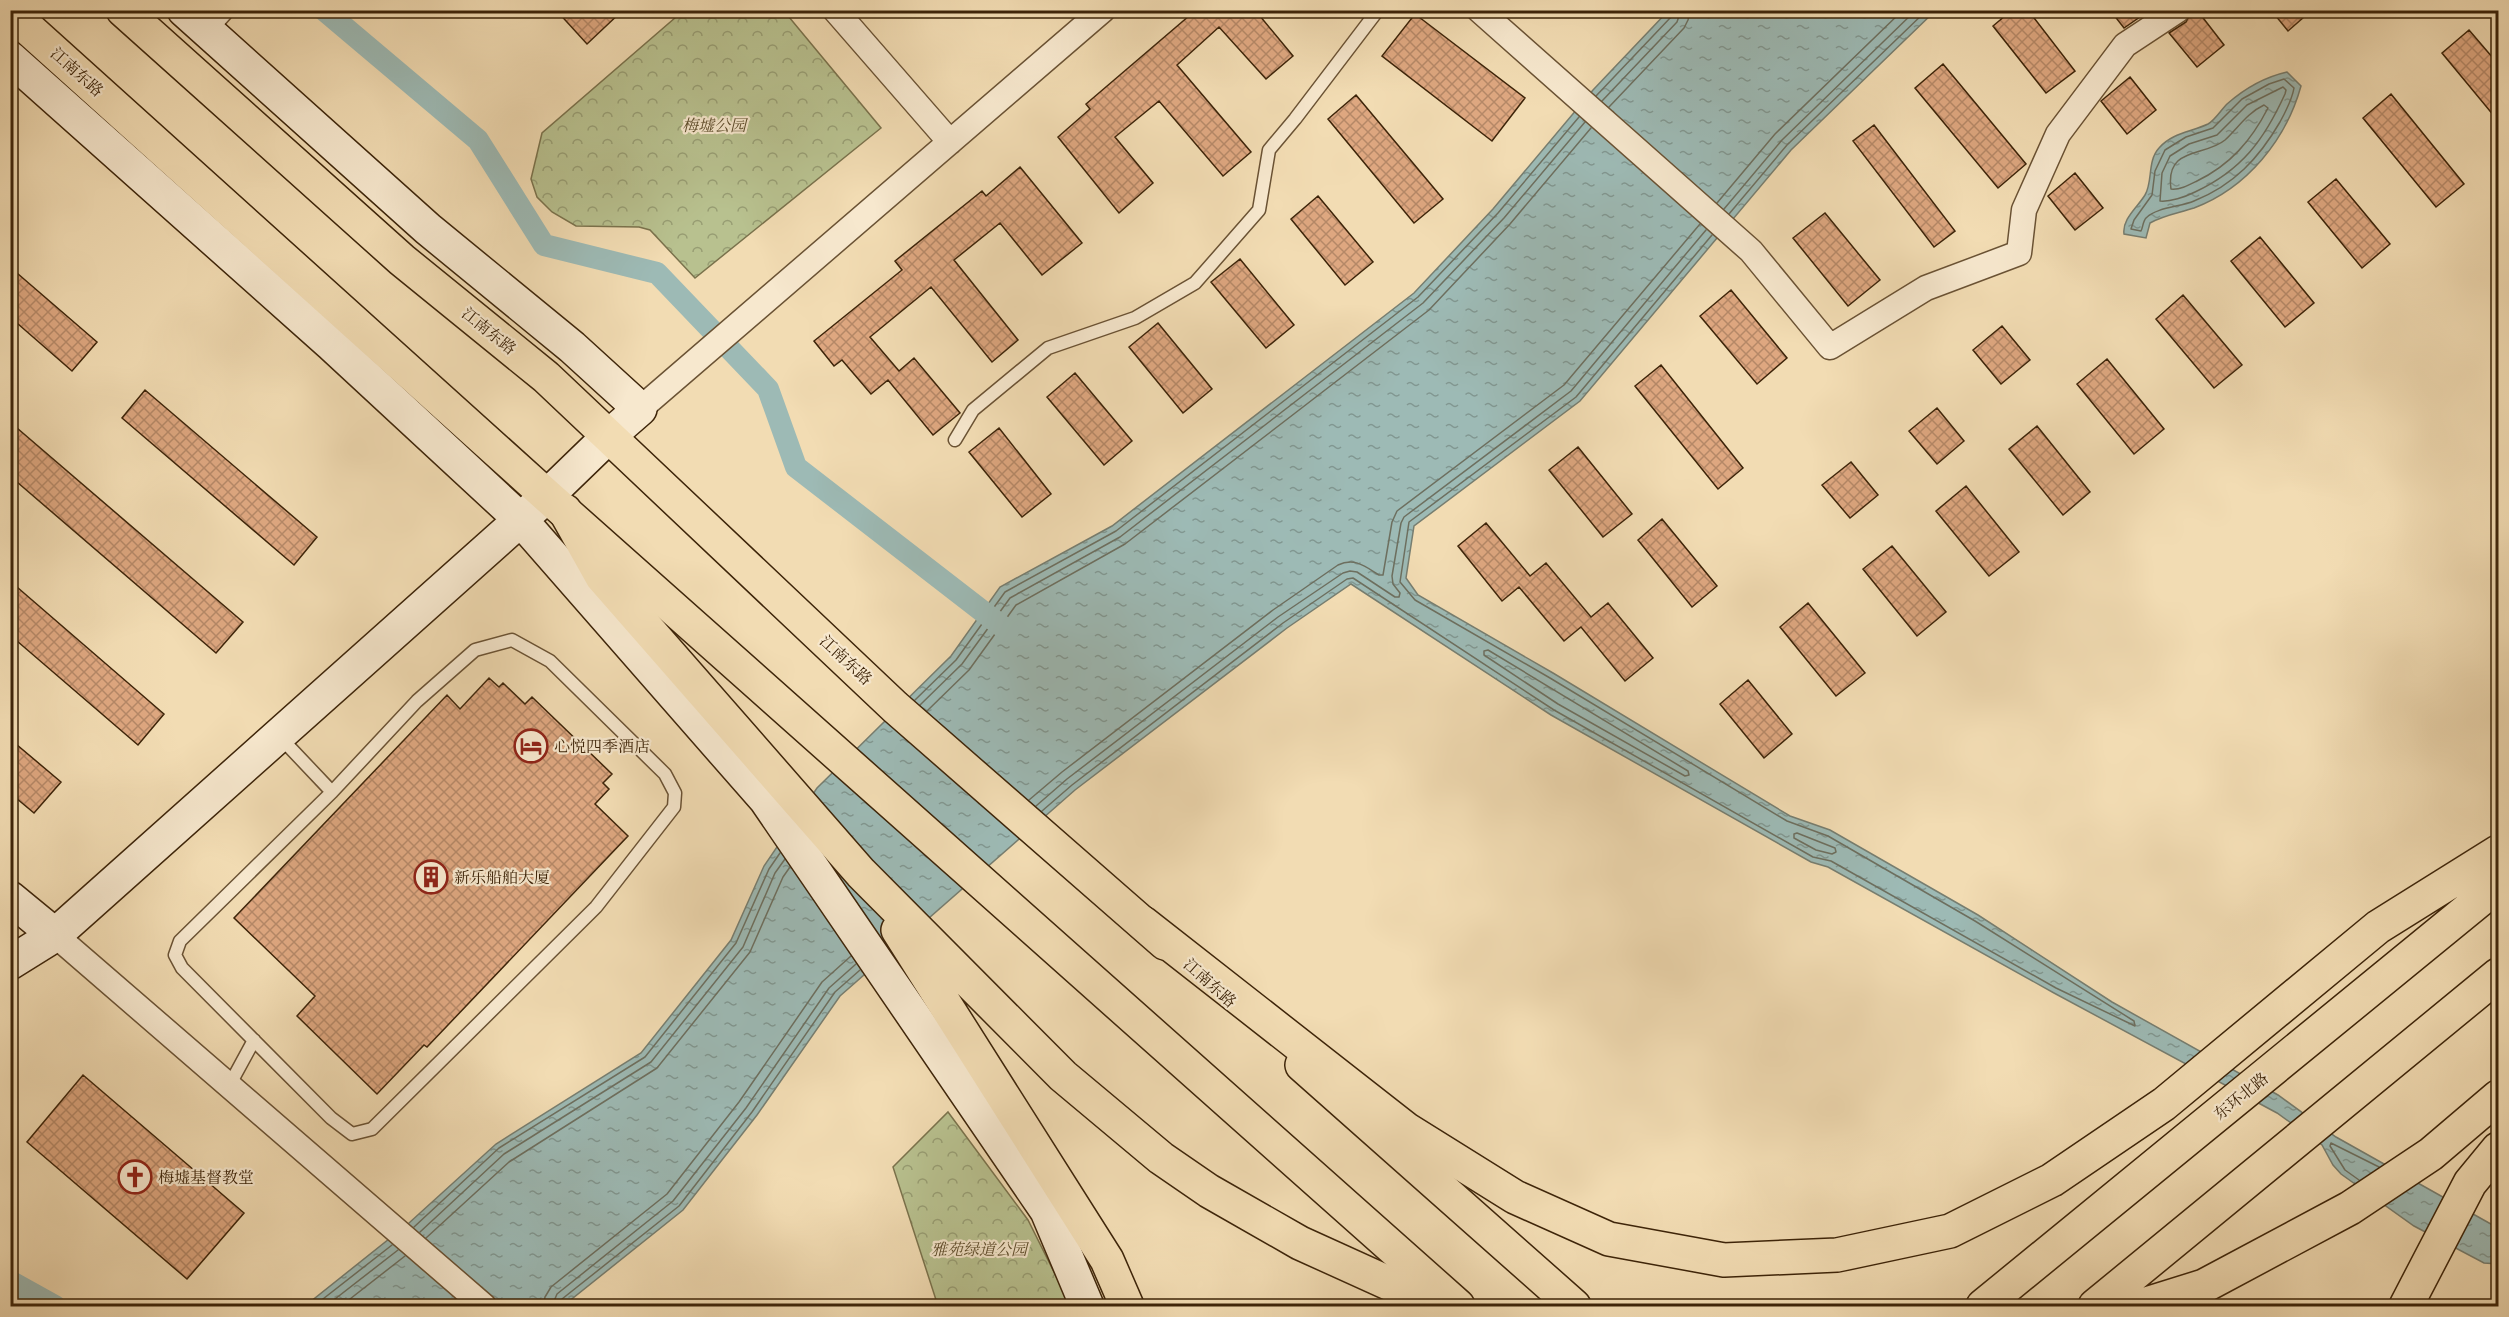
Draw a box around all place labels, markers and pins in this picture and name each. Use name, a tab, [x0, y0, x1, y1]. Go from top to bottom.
hotel icon: 心悦四季酒店	[513, 728, 549, 764]
place label: 心悦四季酒店	[554, 737, 650, 756]
building icon: 新乐船舶大厦	[413, 859, 449, 895]
place label: 新乐船舶大厦	[454, 868, 550, 887]
church icon: 梅墟基督教堂	[117, 1159, 153, 1195]
place label: 梅墟基督教堂	[158, 1168, 254, 1187]

